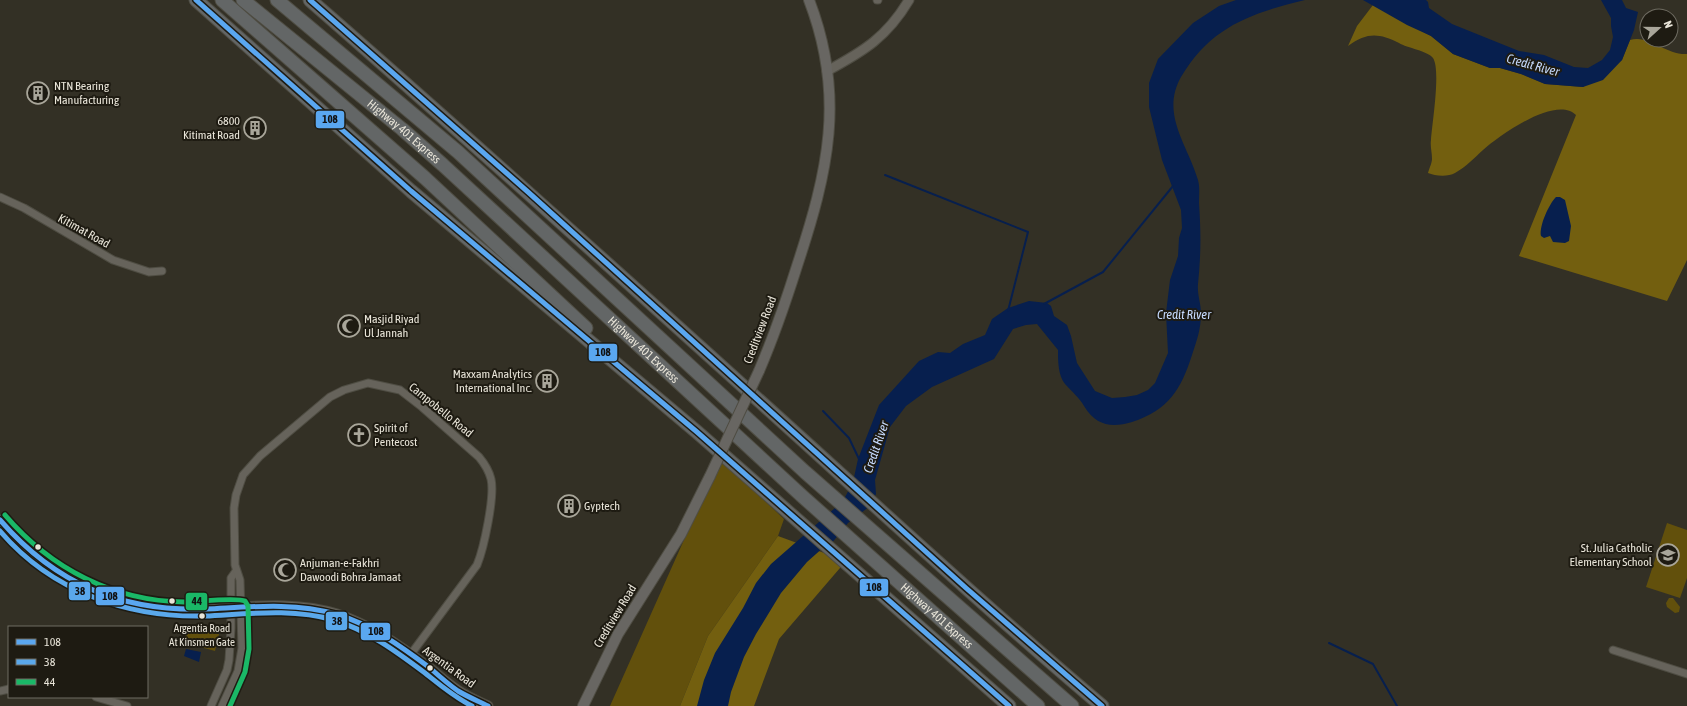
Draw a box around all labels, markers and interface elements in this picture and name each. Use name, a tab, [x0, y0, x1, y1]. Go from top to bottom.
north arrow	[1639, 8, 1679, 48]
text: N	[1662, 19, 1675, 30]
water label: Credit River	[1505, 51, 1562, 80]
place label: NTN Bearing Manufacturing	[54, 79, 120, 107]
building icon: NTN Bearing Manufacturing	[25, 80, 51, 106]
street label: Highway 401 Express	[364, 97, 444, 167]
line badge: 108	[315, 110, 345, 129]
text: 108	[322, 113, 338, 125]
place label: 6800 Kitimat Road	[183, 114, 240, 142]
building icon: 6800 Kitimat Road	[242, 115, 268, 141]
street label: Kitimat Road	[56, 211, 112, 251]
street label: Creditview Road	[741, 294, 779, 366]
water label: Credit River	[1157, 307, 1212, 322]
place label: Masjid Riyad Ul Jannah	[364, 312, 420, 340]
mosque icon: Masjid Riyad Ul Jannah	[336, 313, 362, 339]
street label: Highway 401 Express	[605, 314, 682, 386]
line badge: 108	[588, 343, 618, 362]
text: 108	[595, 346, 611, 358]
place label: Maxxam Analytics International Inc.	[453, 367, 532, 395]
building icon: Maxxam Analytics International Inc.	[534, 368, 560, 394]
street label: Campobello Road	[406, 380, 476, 440]
water label: Credit River	[860, 418, 892, 475]
place label: Spirit of Pentecost	[374, 421, 418, 449]
church icon: Spirit of Pentecost	[346, 422, 372, 448]
building icon: Gyptech	[556, 493, 582, 519]
place label: Gyptech	[584, 499, 620, 513]
place label: St. Julia Catholic Elementary School	[1570, 541, 1653, 569]
unlabelled marker	[33, 542, 43, 552]
school or university icon: St. Julia Catholic Elementary School	[1655, 542, 1681, 568]
place label: Anjuman-e-Fakhri Dawoodi Bohra Jamaat	[300, 556, 402, 584]
mosque icon: Anjuman-e-Fakhri Dawoodi Bohra Jamaat	[272, 557, 298, 583]
line badge: 108	[859, 578, 889, 597]
street label: Highway 401 Express	[898, 580, 976, 652]
line badge: 38	[68, 581, 91, 601]
text: 108	[866, 581, 882, 593]
street label: Creditview Road	[591, 582, 639, 650]
text: 38	[75, 585, 85, 597]
line badge: 108	[95, 586, 125, 606]
text: 108	[102, 590, 118, 602]
line badge: 44	[185, 592, 208, 611]
text: 44	[191, 595, 202, 607]
unlabelled marker	[167, 596, 177, 606]
marker: Argentia Road At Kinsmen Gate	[197, 611, 207, 621]
line badge: 38	[325, 611, 348, 631]
text: 38	[332, 615, 342, 627]
place label: Argentia Road At Kinsmen Gate	[169, 622, 235, 648]
line badge: 108	[360, 622, 391, 641]
text: 108	[368, 625, 384, 637]
legend	[8, 626, 148, 698]
text: 108	[44, 635, 61, 649]
street label: Argentia Road	[420, 643, 478, 691]
text: 38	[44, 655, 56, 669]
unlabelled marker	[425, 663, 435, 673]
text: 44	[44, 675, 56, 689]

